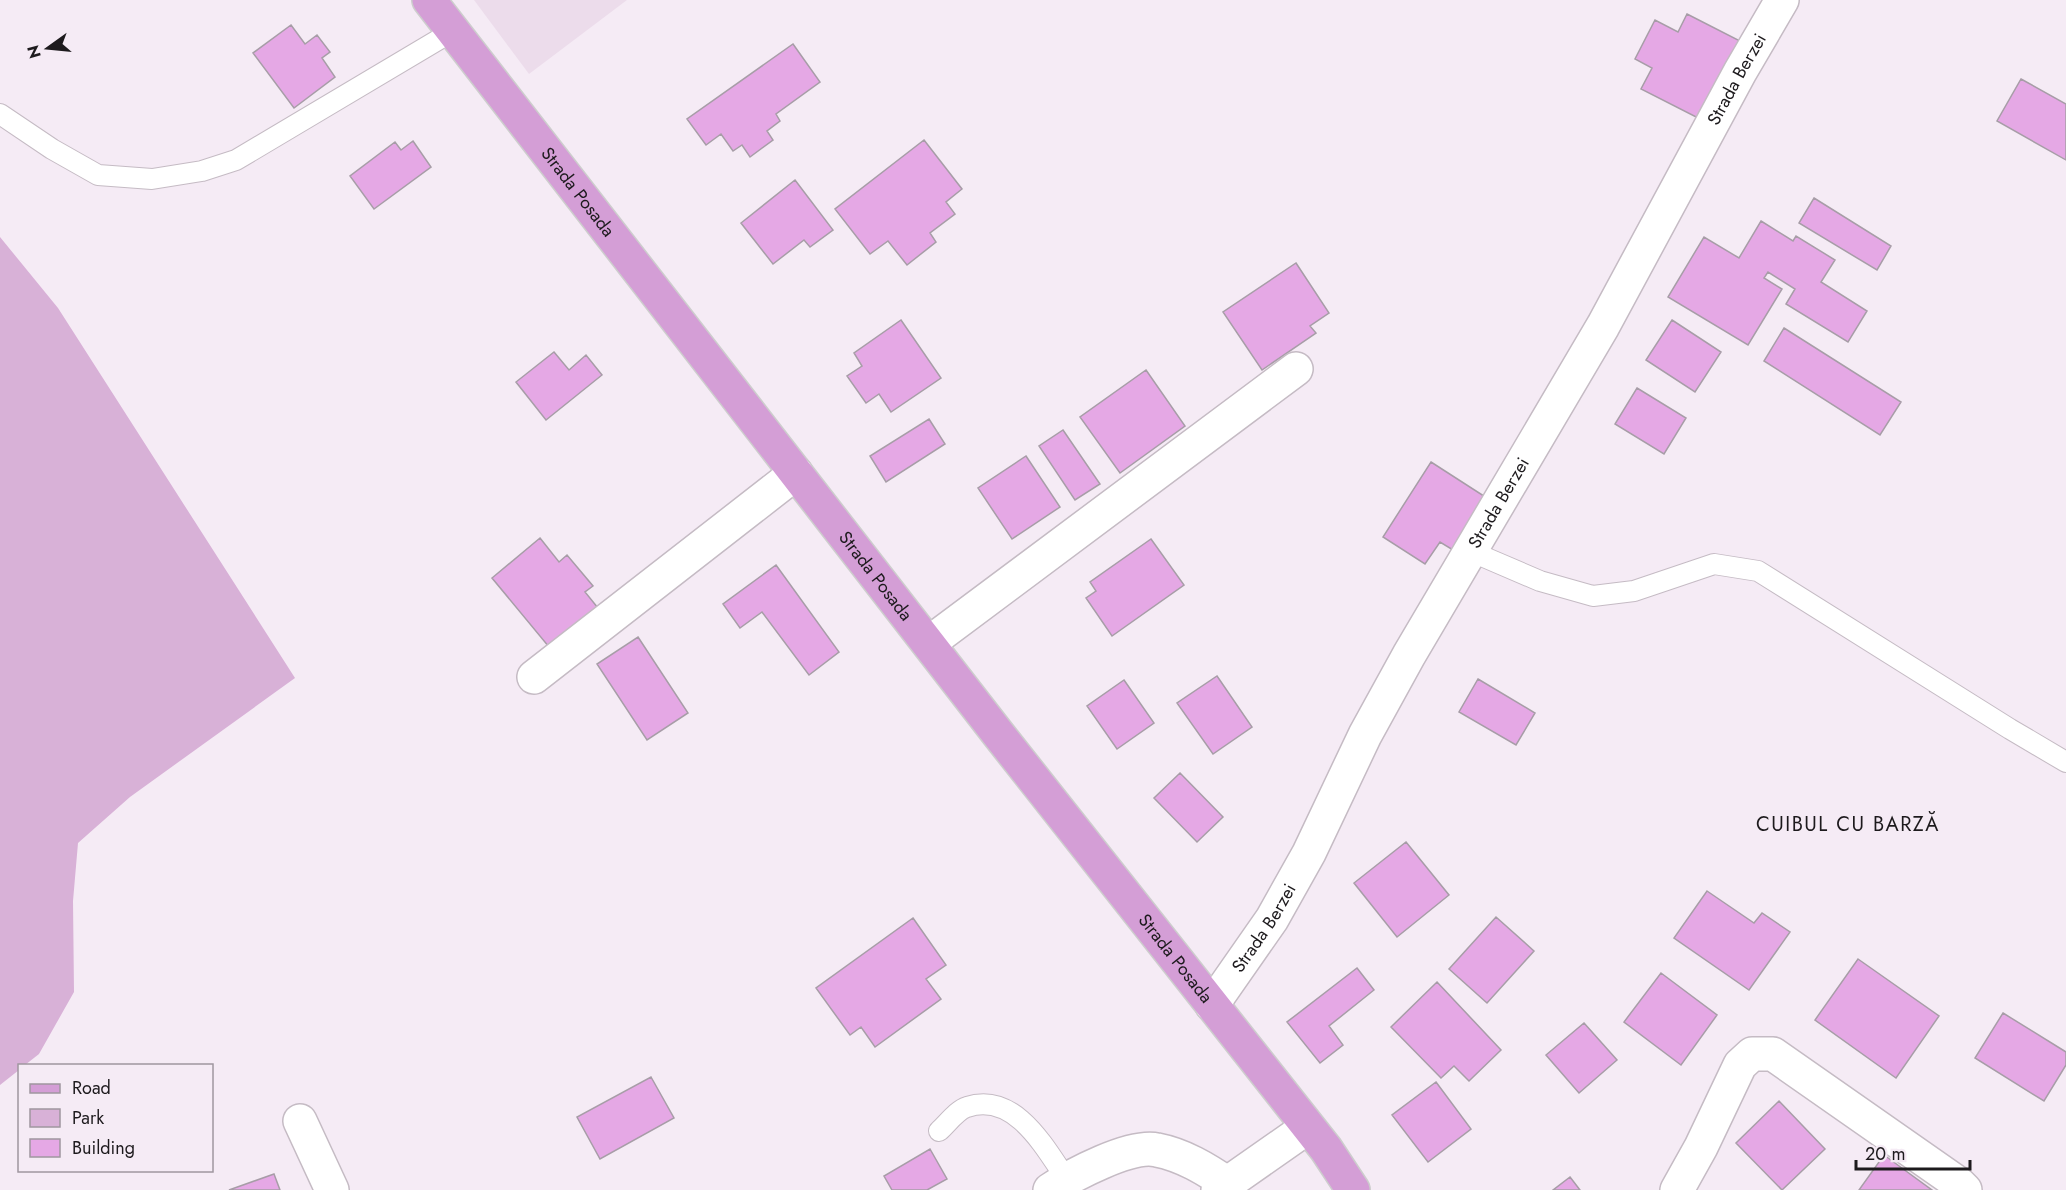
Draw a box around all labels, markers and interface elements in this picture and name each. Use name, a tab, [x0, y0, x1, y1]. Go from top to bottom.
north arrow	[18, 18, 78, 78]
street label: Strada Berzei	[1701, 29, 1773, 130]
text: N	[21, 43, 47, 61]
street label: Strada Posada	[535, 142, 621, 242]
street label: Strada Berzei	[1462, 453, 1536, 553]
street label: Strada Posada	[833, 526, 919, 626]
district label: CUIBUL CU BARZĂ	[1756, 810, 1940, 839]
street label: Strada Berzei	[1226, 879, 1302, 978]
street label: Strada Posada	[1132, 908, 1219, 1009]
legend	[18, 1064, 213, 1172]
text: Road	[72, 1075, 111, 1101]
text: Park	[72, 1105, 104, 1131]
scale bar	[1856, 1133, 1970, 1171]
text: Building	[72, 1135, 135, 1161]
text: 20 m	[1865, 1141, 1905, 1167]

